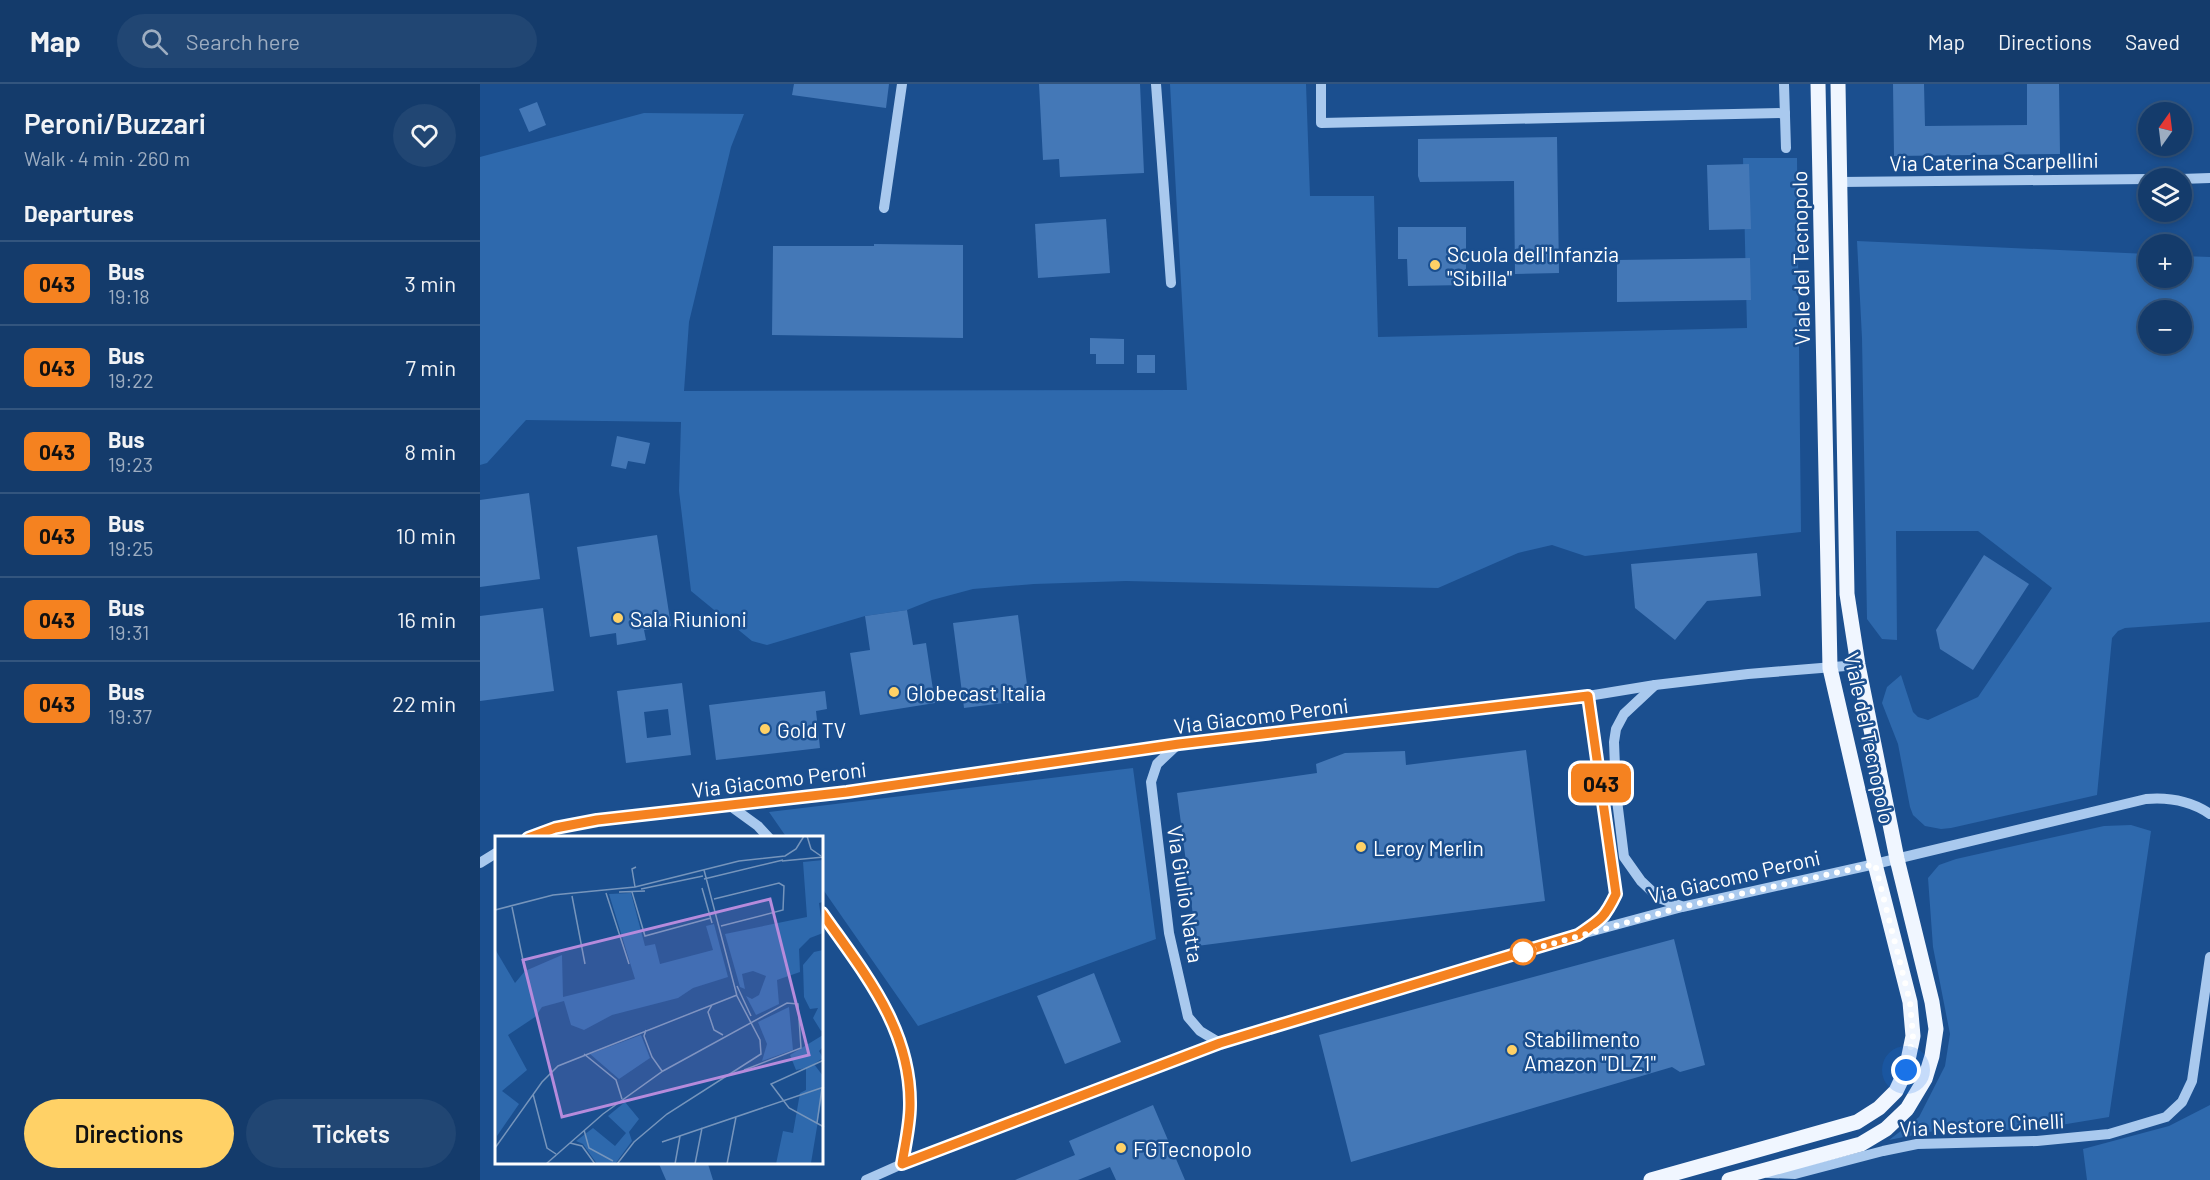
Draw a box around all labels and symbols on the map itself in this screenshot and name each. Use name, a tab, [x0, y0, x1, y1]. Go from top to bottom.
north arrow	[2138, 102, 2192, 156]
street label: Via Caterina Scarpellini	[1889, 147, 2099, 175]
street label: Viale del Tecnopolo	[1786, 170, 1814, 346]
place label: Scuola dell'Infanzia "Sibilla"	[1447, 241, 1619, 290]
marker: Scuola dell'Infanzia "Sibilla"	[1428, 258, 1442, 272]
place label: Sala Riunioni	[630, 606, 747, 631]
marker: Sala Riunioni	[611, 611, 625, 625]
street label: Viale del Tecnopolo	[1840, 650, 1900, 826]
place label: Globecast Italia	[906, 680, 1046, 705]
marker: Globecast Italia	[887, 685, 901, 699]
street label: Via Giacomo Peroni	[1172, 692, 1350, 738]
place label: Gold TV	[777, 717, 846, 742]
marker: Gold TV	[758, 722, 772, 736]
street label: Via Giacomo Peroni	[690, 756, 868, 802]
line badge: 043	[1566, 764, 1636, 802]
street label: Via Giulio Natta	[1163, 823, 1209, 965]
place label: Leroy Merlin	[1373, 835, 1484, 860]
inset map	[495, 836, 824, 1165]
marker: Leroy Merlin	[1354, 840, 1368, 854]
street label: Via Giacomo Peroni	[1646, 844, 1822, 908]
unlabelled marker	[1510, 939, 1536, 965]
place label: Stabilimento Amazon "DLZ1"	[1524, 1026, 1656, 1075]
marker: Stabilimento Amazon "DLZ1"	[1505, 1043, 1519, 1057]
your location	[1891, 1055, 1921, 1085]
street label: Via Nestore Cinelli	[1899, 1107, 2065, 1141]
place label: FGTecnopolo	[1133, 1136, 1252, 1161]
marker: FGTecnopolo	[1114, 1141, 1128, 1155]

